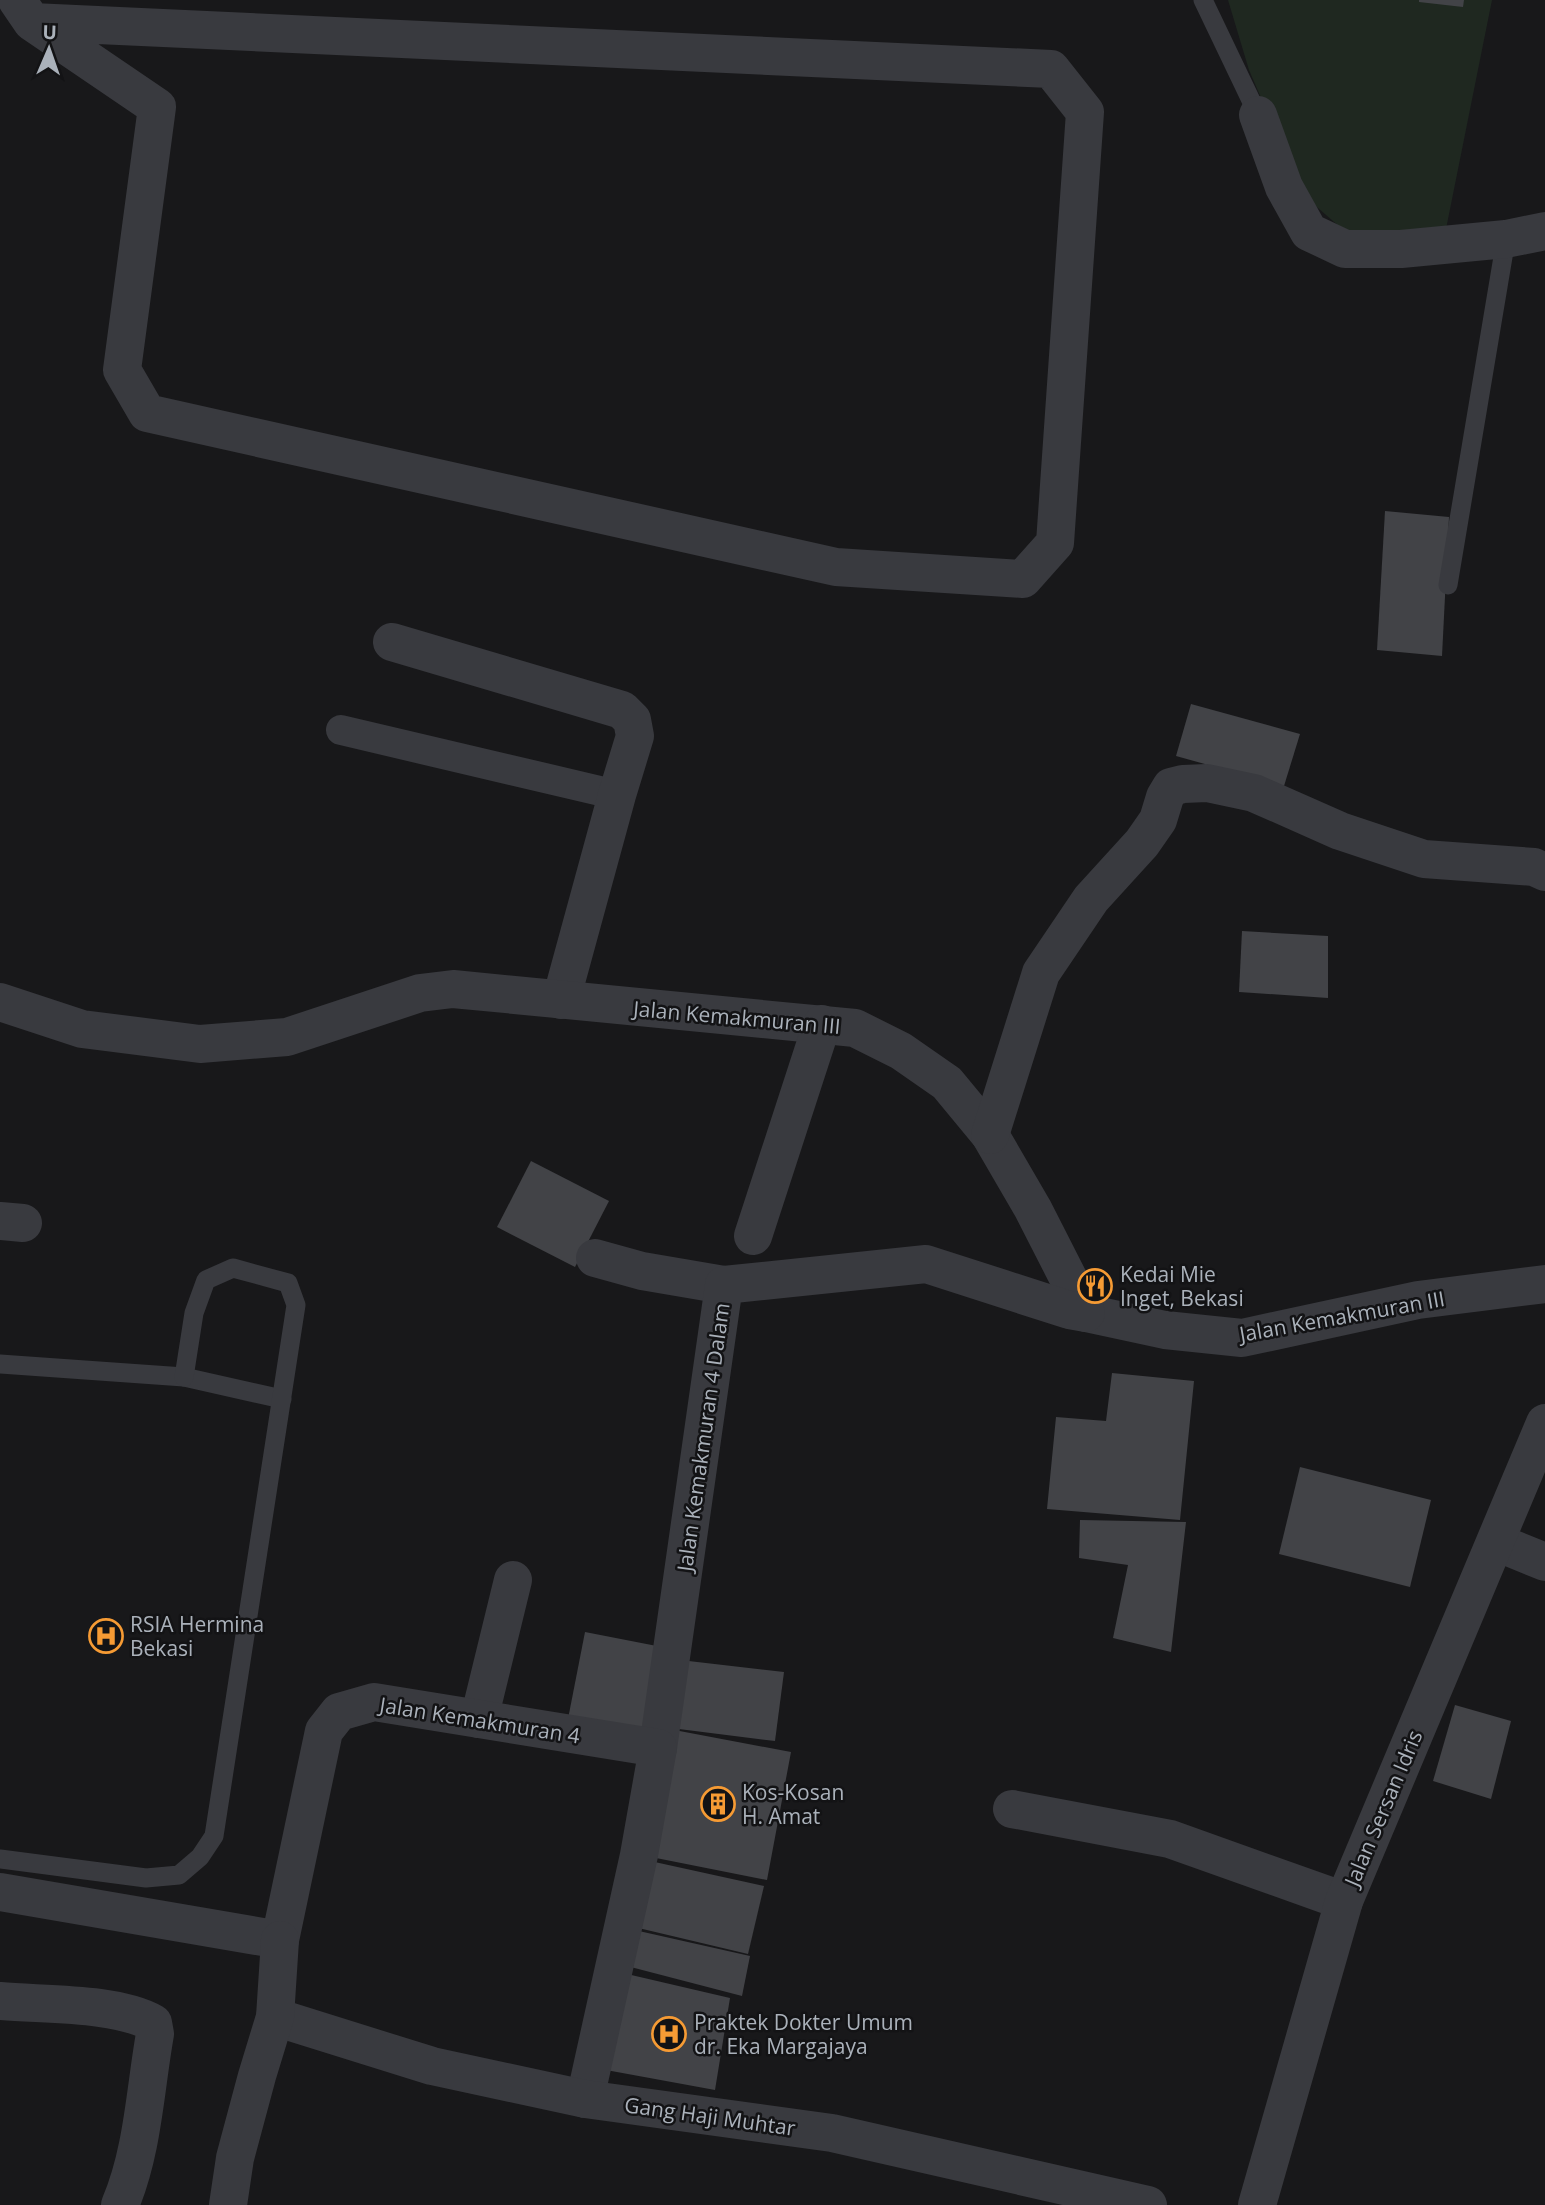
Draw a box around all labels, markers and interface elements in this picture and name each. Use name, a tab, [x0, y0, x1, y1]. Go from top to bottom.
north arrow	[14, 14, 84, 84]
text: U	[42, 19, 57, 45]
street label: Jalan Kemakmuran III	[630, 994, 842, 1040]
place label: Kedai Mie Inget, Bekasi	[1120, 1260, 1244, 1312]
restaurant icon: Kedai Mie Inget, Bekasi	[1076, 1267, 1114, 1305]
street label: Jalan Kemakmuran III	[1235, 1284, 1447, 1348]
street label: Jalan Kemakmuran 4 Dalam	[670, 1301, 736, 1575]
place label: RSIA Hermina Bekasi	[130, 1610, 264, 1662]
hospital icon: RSIA Hermina Bekasi	[87, 1617, 125, 1655]
street label: Jalan Kemakmuran 4	[376, 1690, 582, 1750]
street label: Jalan Sersan Idris	[1337, 1726, 1429, 1892]
place label: Kos-Kosan H. Amat	[742, 1778, 844, 1830]
building icon: Kos-Kosan H. Amat	[699, 1785, 737, 1823]
place label: Praktek Dokter Umum dr. Eka Margajaya	[694, 2008, 913, 2060]
hospital icon: Praktek Dokter Umum dr. Eka Margajaya	[650, 2015, 688, 2053]
street label: Gang Haji Muhtar	[623, 2090, 798, 2142]

